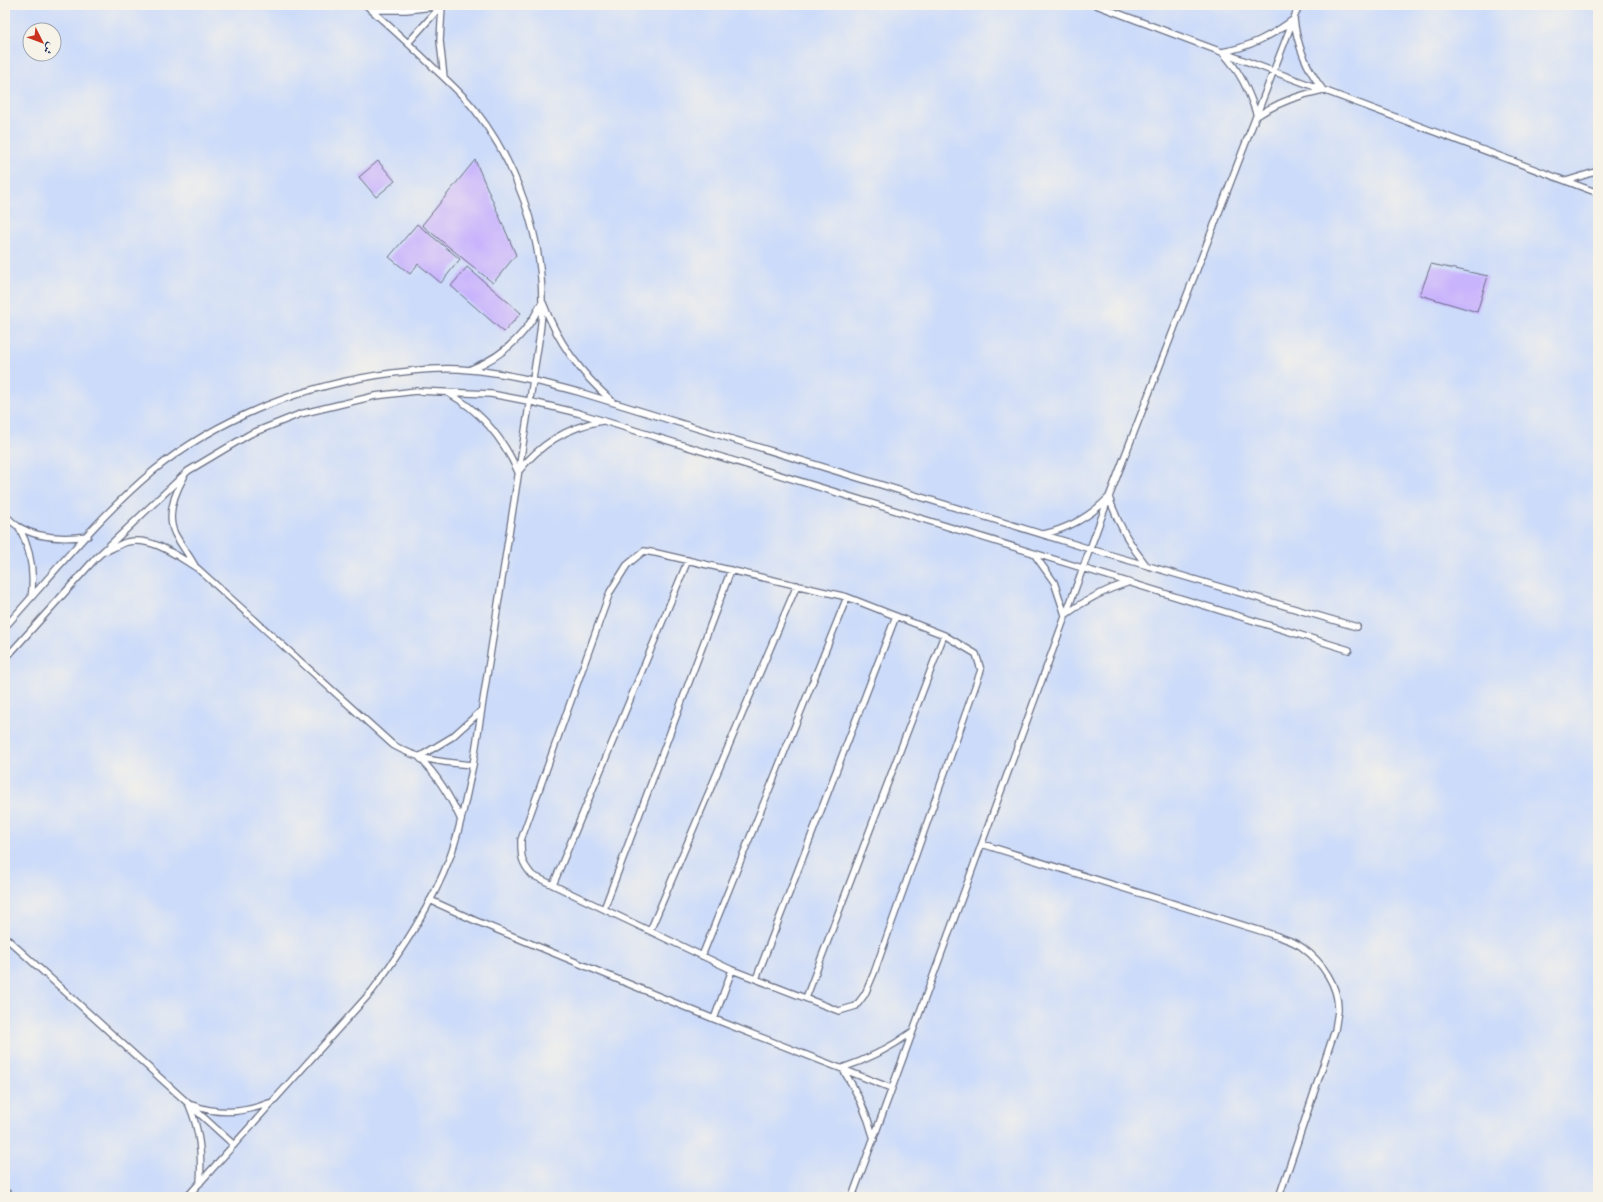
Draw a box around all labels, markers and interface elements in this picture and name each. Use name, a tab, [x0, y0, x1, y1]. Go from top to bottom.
north arrow	[22, 22, 62, 62]
text: ش	[40, 39, 58, 57]

